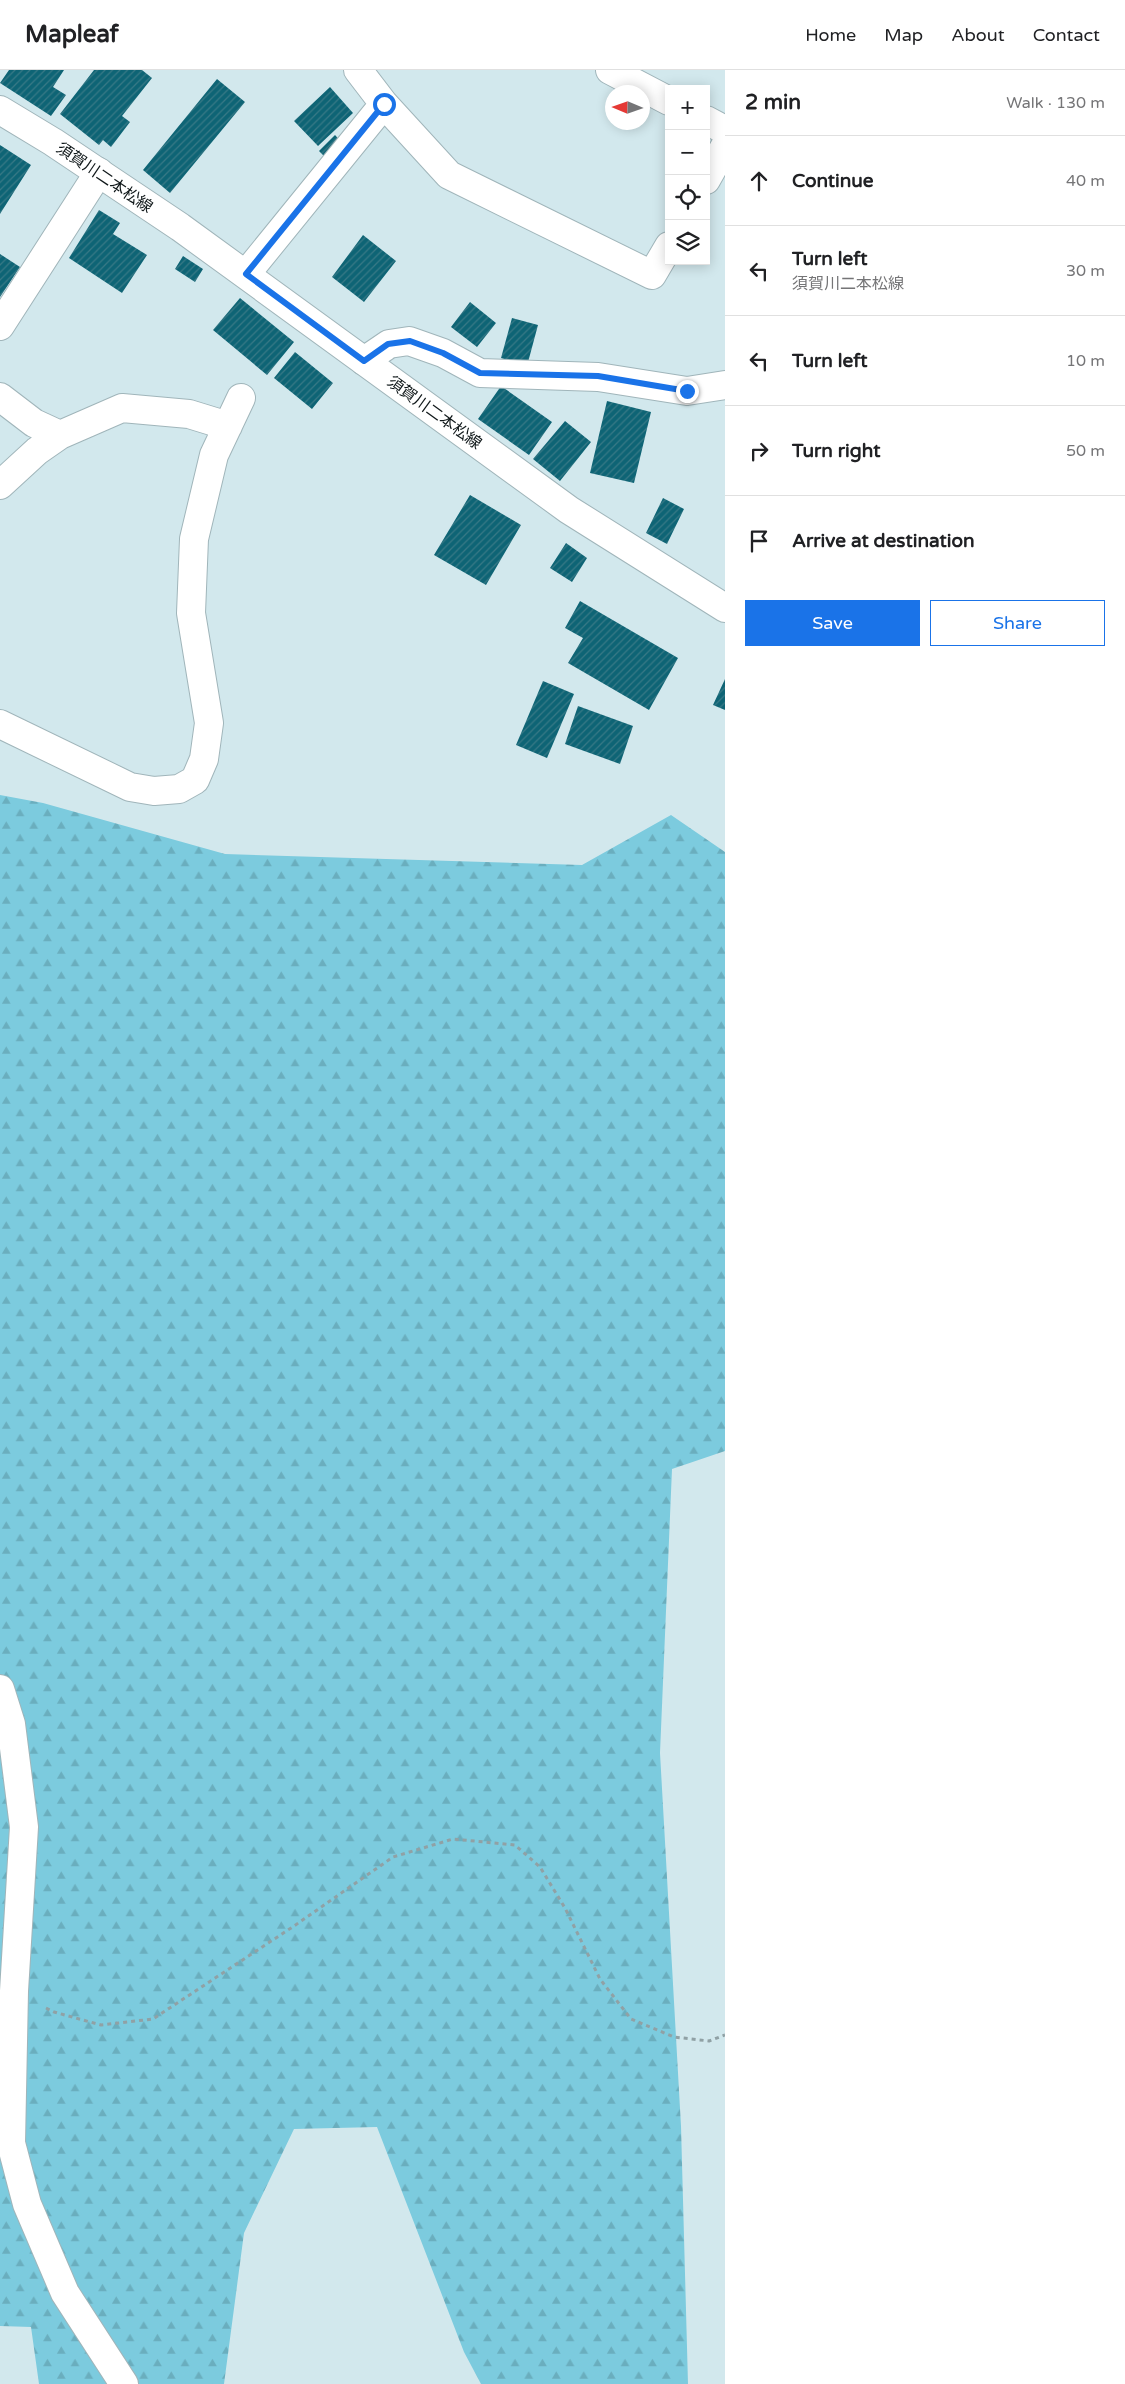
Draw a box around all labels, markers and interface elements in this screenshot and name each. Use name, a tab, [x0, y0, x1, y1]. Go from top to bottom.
text: Mapleaf	[25, 20, 119, 49]
text: Home	[805, 24, 856, 46]
text: Map	[884, 24, 923, 46]
text: About	[951, 24, 1005, 46]
text: Contact	[1033, 24, 1100, 46]
north arrow	[605, 85, 650, 130]
map controls	[665, 85, 710, 265]
button: +	[665, 85, 710, 130]
text: 2 min	[745, 90, 801, 115]
route start	[373, 93, 396, 116]
text: Walk · 130 m	[1006, 93, 1105, 113]
button: −	[665, 130, 710, 175]
street label: 須賀川二本松線	[52, 138, 156, 217]
icon: ahead	[745, 167, 773, 195]
text: Continue	[792, 170, 874, 192]
text: 40 m	[1066, 171, 1105, 191]
button: locate	[665, 175, 710, 220]
button: layers	[665, 220, 710, 265]
text: Turn left	[792, 248, 868, 270]
icon: left	[745, 257, 773, 285]
text: 30 m	[1066, 261, 1105, 281]
text: 須賀川二本松線	[792, 274, 904, 294]
icon: left	[745, 347, 773, 375]
text: Turn left	[792, 350, 868, 372]
text: 10 m	[1066, 351, 1105, 371]
street label: 須賀川二本松線	[383, 372, 486, 454]
route end	[676, 380, 699, 403]
icon: right	[745, 437, 773, 465]
text: Turn right	[792, 440, 880, 462]
text: 50 m	[1066, 441, 1105, 461]
icon: arrive	[745, 527, 773, 555]
text: Arrive at destination	[792, 530, 975, 552]
button: Save	[745, 600, 920, 646]
button: Share	[930, 600, 1105, 646]

